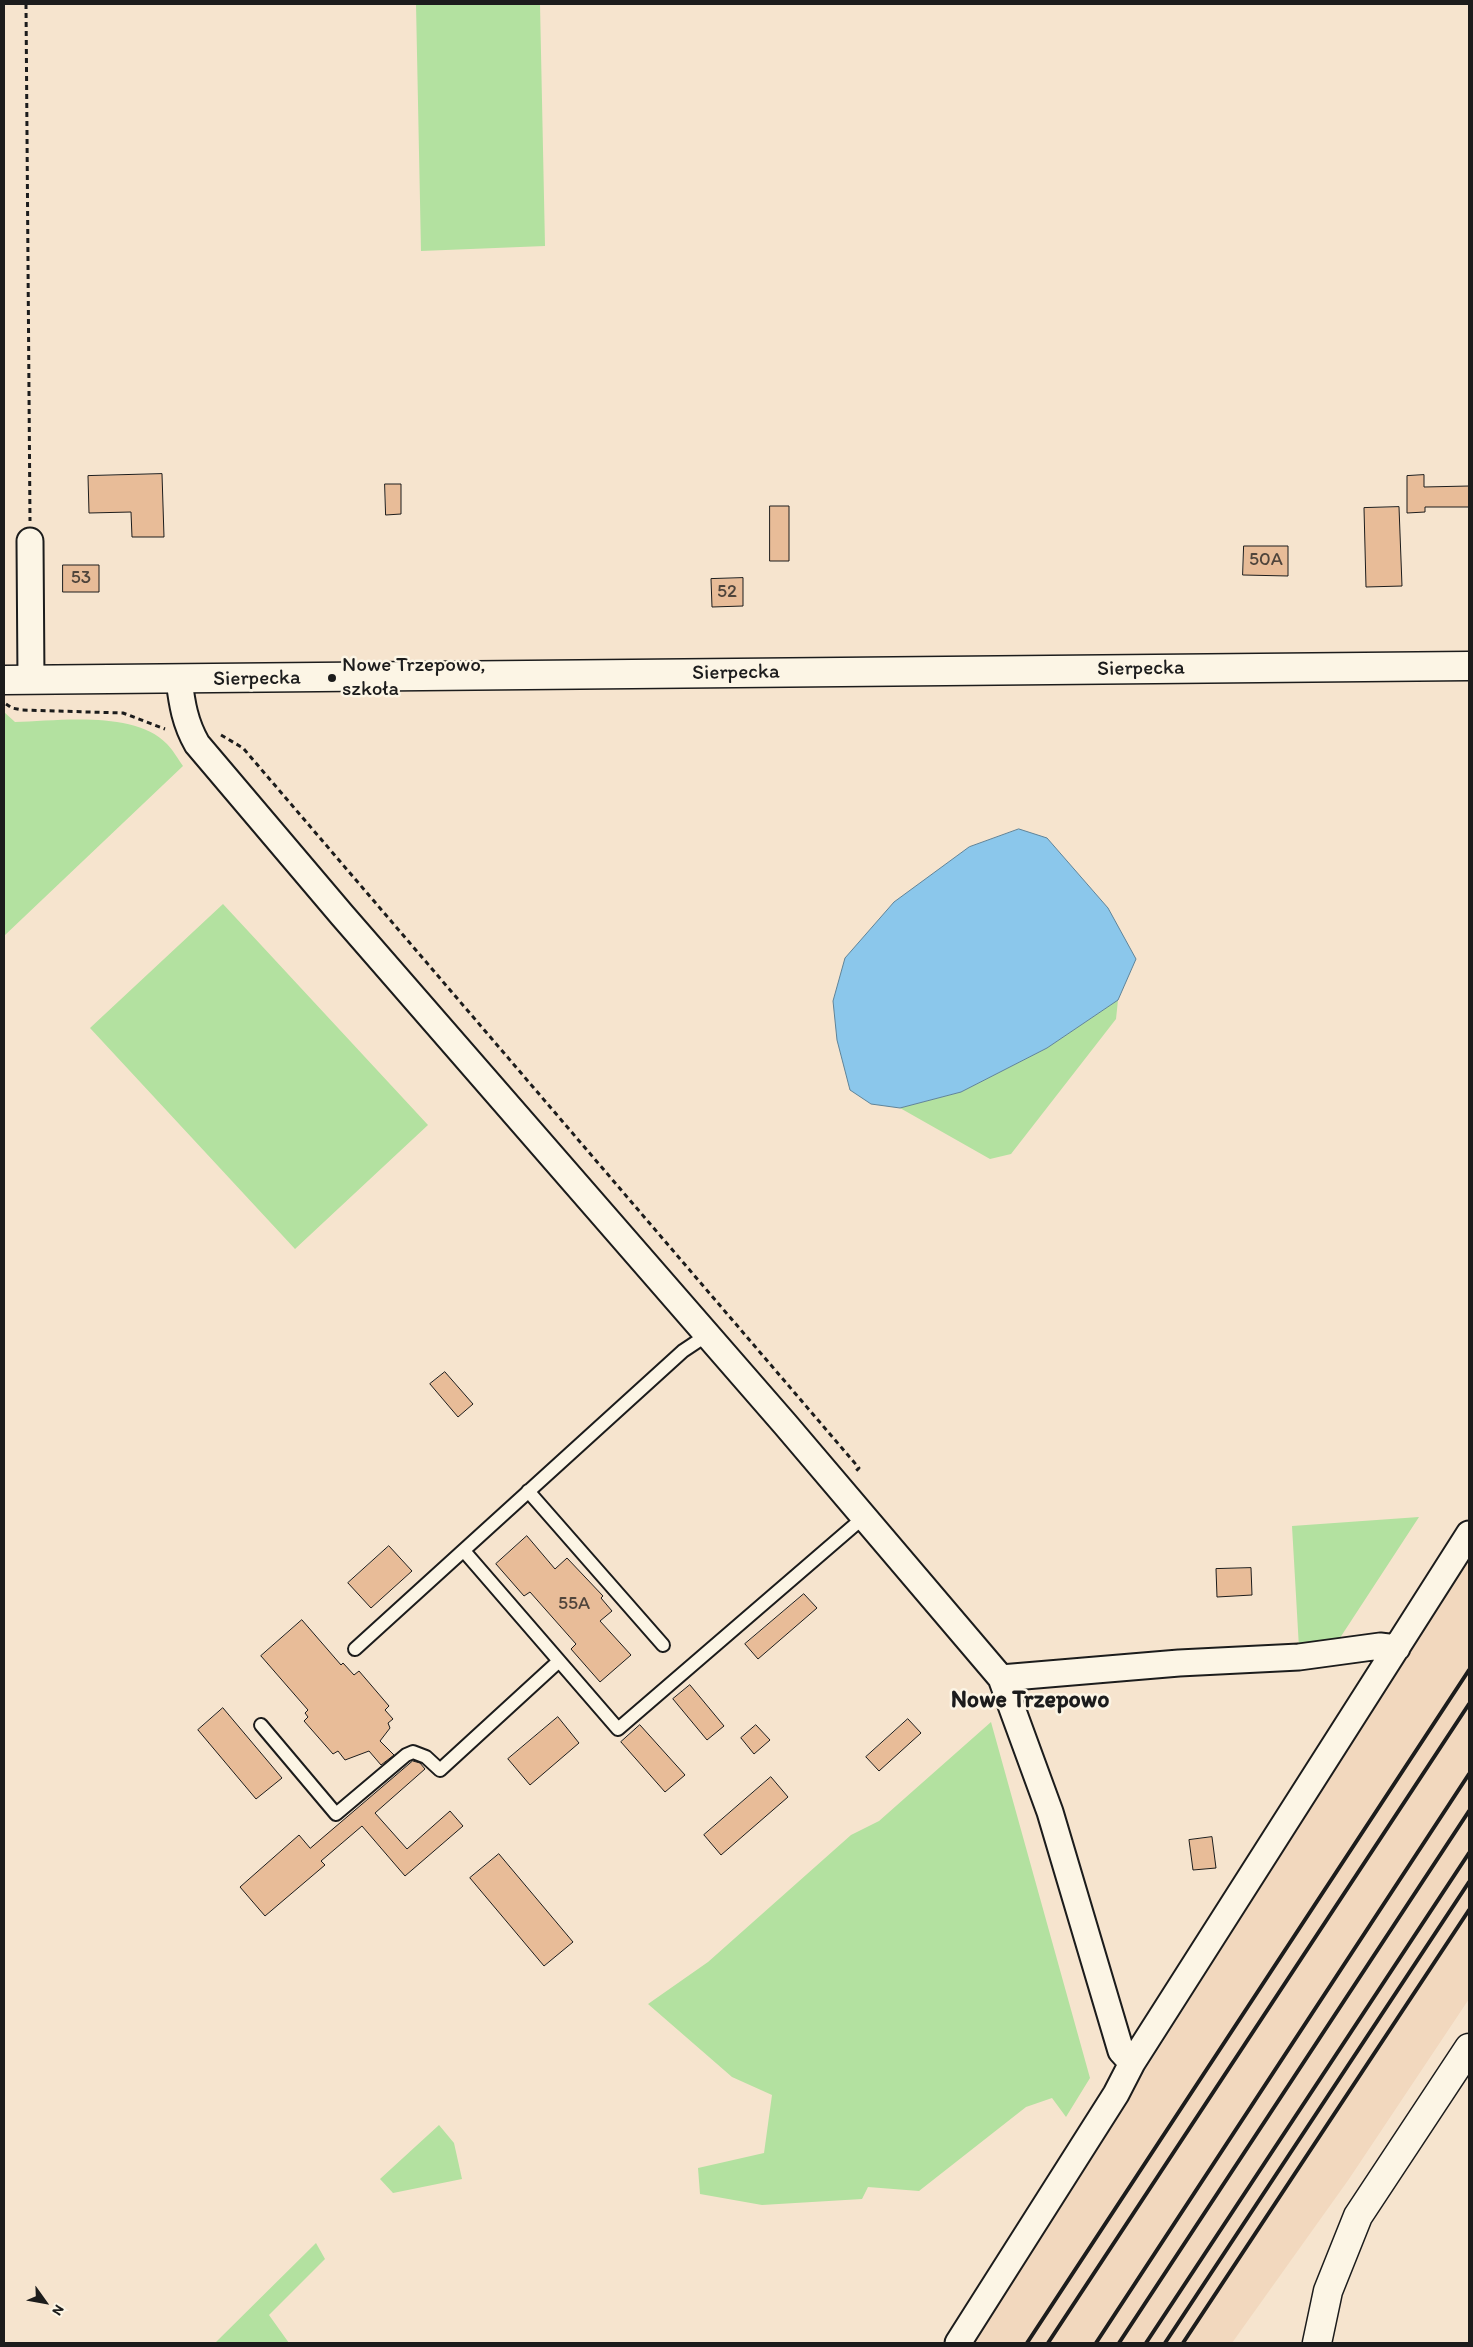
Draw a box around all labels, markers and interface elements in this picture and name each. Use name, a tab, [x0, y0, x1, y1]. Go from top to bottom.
house number: 50A	[1249, 549, 1283, 571]
house number: 53	[71, 567, 91, 589]
house number: 52	[717, 581, 737, 603]
place label: Nowe Trzepowo, szkoła	[342, 653, 486, 703]
street label: Sierpecka	[1097, 656, 1185, 682]
street label: Sierpecka	[692, 660, 780, 686]
street label: Sierpecka	[213, 666, 301, 692]
marker: Nowe Trzepowo, szkoła	[326, 672, 338, 684]
house number: 55A	[558, 1593, 590, 1615]
district label: Nowe Trzepowo	[951, 1687, 1109, 1715]
north arrow	[20, 2277, 70, 2327]
text: N	[48, 2302, 68, 2319]

